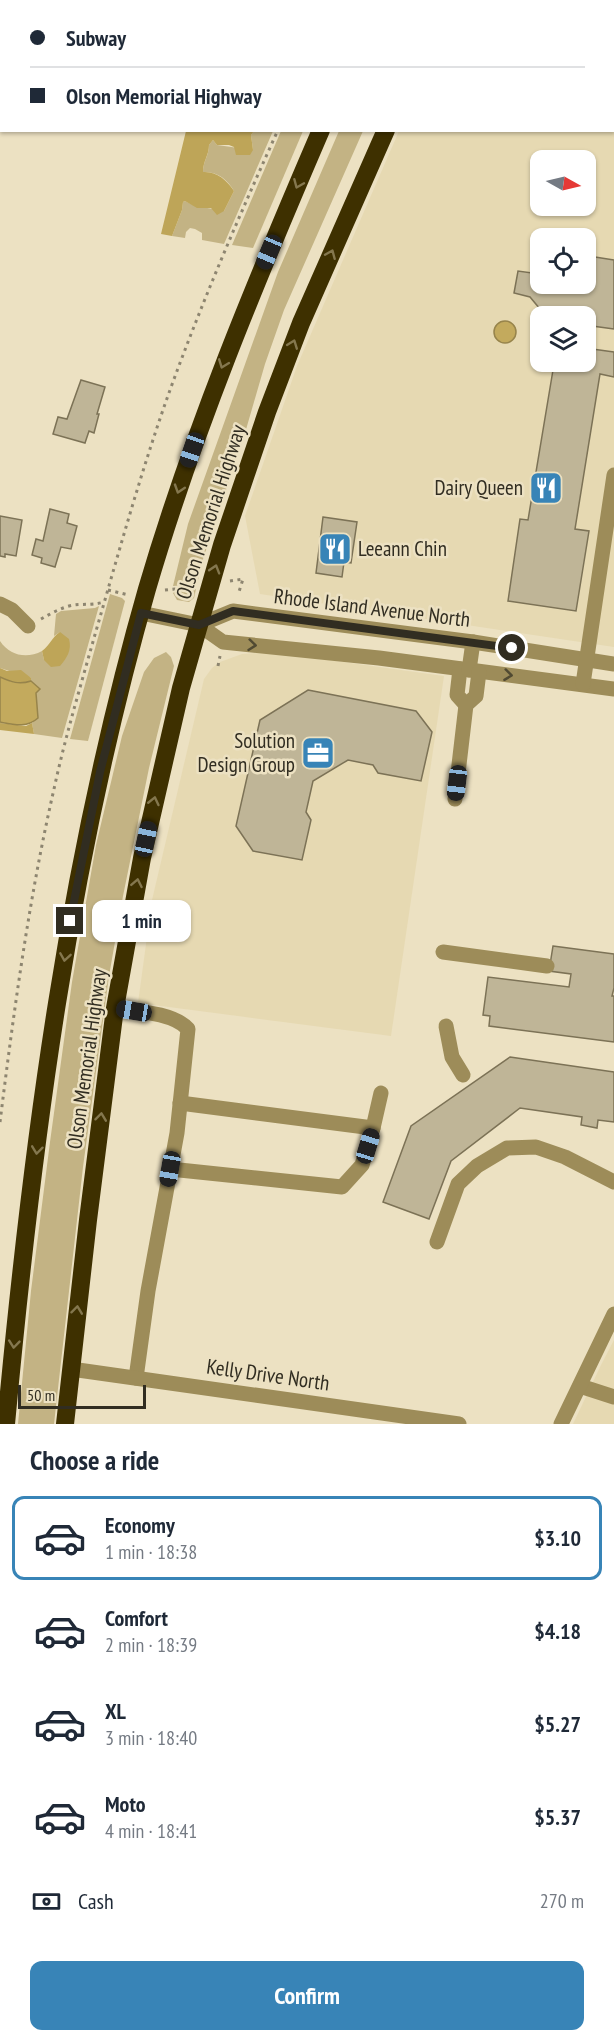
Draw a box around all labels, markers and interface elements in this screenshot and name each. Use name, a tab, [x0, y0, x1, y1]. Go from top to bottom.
text: Subway	[66, 24, 126, 52]
text: Olson Memorial Highway	[66, 82, 261, 110]
north arrow	[530, 150, 596, 216]
map controls	[530, 150, 596, 372]
one-way arrow	[293, 178, 305, 189]
button: locate	[530, 228, 596, 294]
car	[254, 232, 284, 272]
one-way arrow	[324, 250, 336, 261]
button: layers	[530, 306, 596, 372]
one-way arrow	[286, 340, 298, 351]
one-way arrow	[218, 358, 231, 369]
street label: Olson Memorial Highway	[170, 421, 252, 603]
car	[178, 430, 206, 470]
restaurant icon: Dairy Queen	[528, 470, 564, 506]
place label: Dairy Queen	[434, 474, 523, 501]
one-way arrow	[174, 483, 186, 494]
restaurant icon: Leeann Chin	[317, 531, 353, 567]
place label: Leeann Chin	[358, 535, 447, 562]
one-way arrow	[208, 564, 220, 575]
street label: Rhode Island Avenue North	[273, 582, 472, 633]
route start	[498, 634, 525, 661]
one-way arrow	[247, 638, 256, 651]
one-way arrow	[503, 669, 512, 681]
place label: Solution Design Group	[197, 727, 295, 778]
office icon: Solution Design Group	[300, 735, 336, 771]
car	[446, 764, 468, 802]
one-way arrow	[147, 796, 160, 806]
car	[133, 820, 159, 858]
one-way arrow	[130, 878, 143, 888]
callout: 1 min	[91, 900, 190, 942]
route end	[56, 907, 83, 934]
text: 1 min	[121, 908, 162, 934]
one-way arrow	[59, 952, 71, 961]
street label: Olson Memorial Highway	[60, 967, 113, 1151]
car	[115, 999, 153, 1023]
one-way arrow	[94, 1112, 107, 1121]
car	[354, 1126, 382, 1166]
one-way arrow	[31, 1145, 44, 1154]
car	[158, 1150, 182, 1188]
one-way arrow	[71, 1306, 83, 1315]
one-way arrow	[8, 1339, 21, 1348]
street label: Kelly Drive North	[205, 1353, 331, 1397]
scale bar	[18, 1382, 146, 1410]
text: 50 m	[27, 1385, 55, 1405]
text: Choose a ride	[30, 1443, 159, 1477]
icon: car	[33, 1511, 87, 1565]
text: Economy	[105, 1511, 175, 1539]
text: $3.10	[534, 1524, 581, 1552]
text: 1 min · 18:38	[105, 1539, 197, 1565]
icon: car	[33, 1604, 87, 1658]
text: Comfort	[105, 1604, 168, 1632]
text: $4.18	[534, 1617, 581, 1645]
text: 2 min · 18:39	[105, 1632, 197, 1658]
icon: car	[33, 1697, 87, 1751]
text: XL	[105, 1697, 126, 1725]
text: $5.27	[534, 1710, 581, 1738]
text: 3 min · 18:40	[105, 1725, 197, 1751]
icon: car	[33, 1790, 87, 1844]
text: Moto	[105, 1790, 146, 1818]
text: $5.37	[534, 1803, 581, 1831]
text: 4 min · 18:41	[105, 1818, 197, 1844]
icon: cash	[30, 1885, 63, 1918]
text: Cash	[78, 1887, 114, 1915]
text: 270 m	[540, 1888, 584, 1914]
button: Confirm	[30, 1961, 584, 2030]

